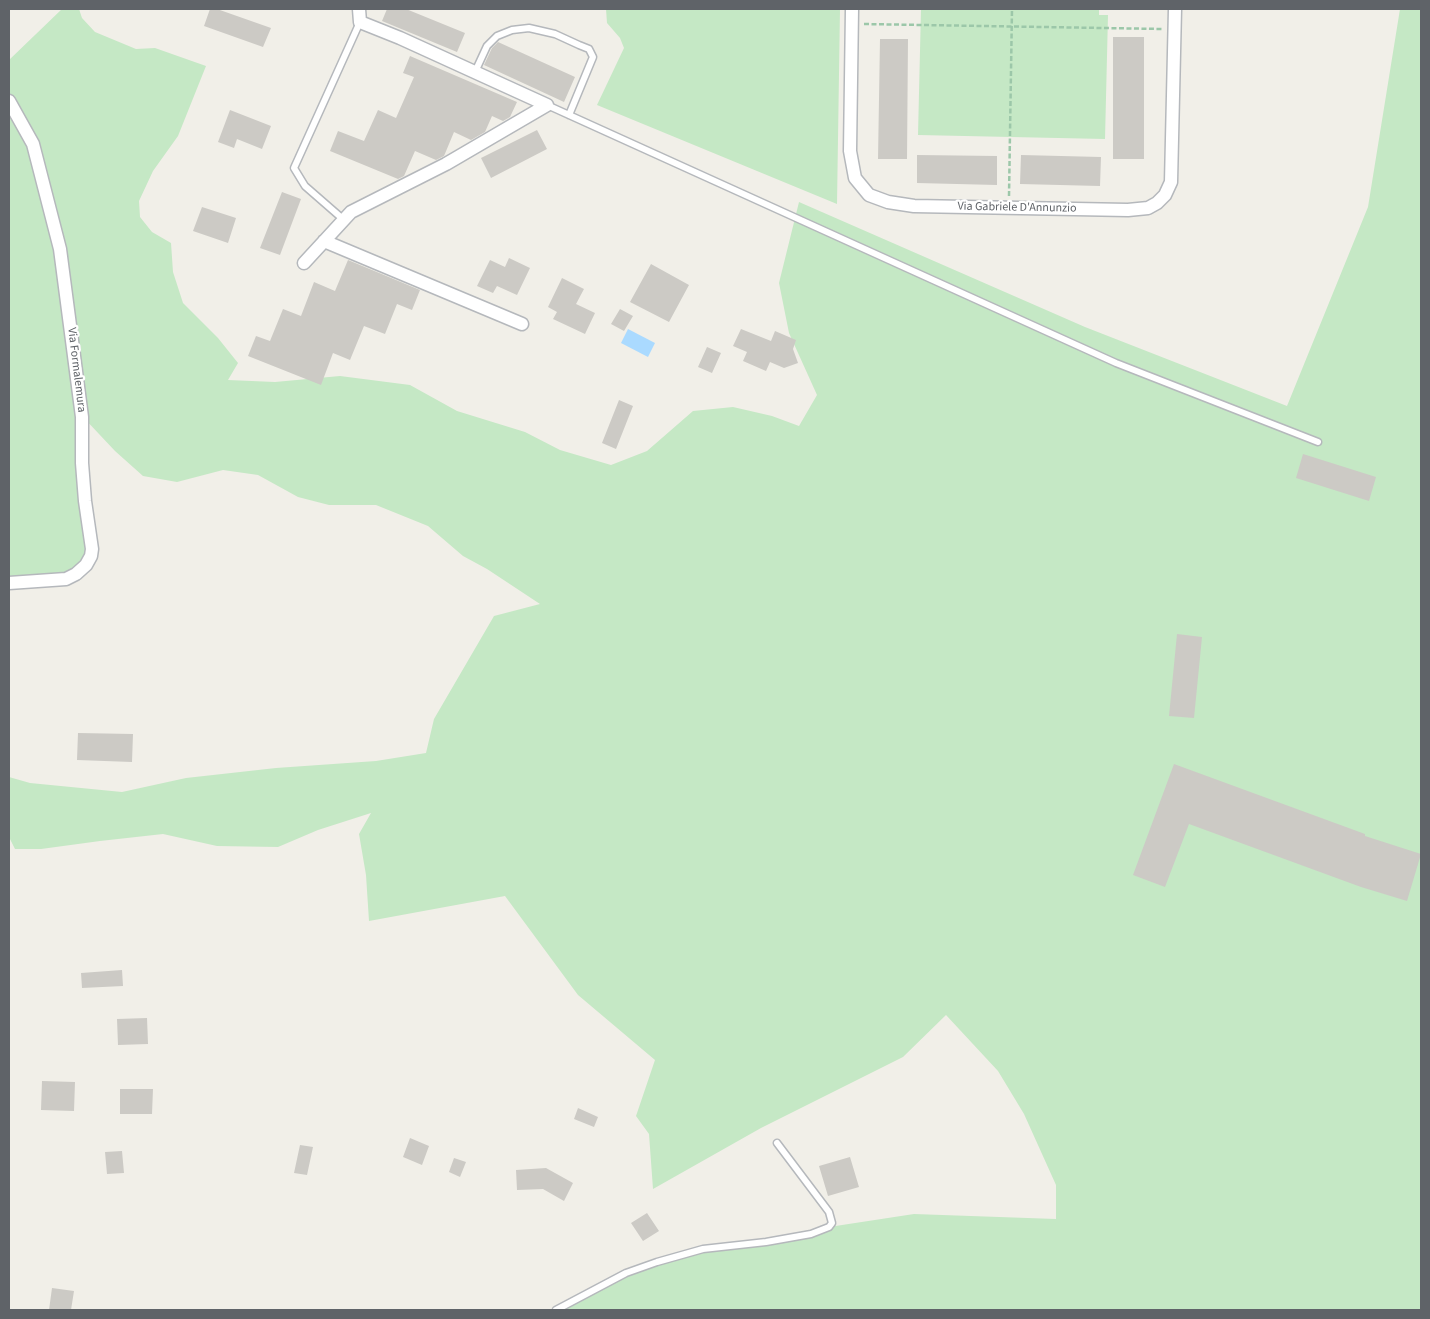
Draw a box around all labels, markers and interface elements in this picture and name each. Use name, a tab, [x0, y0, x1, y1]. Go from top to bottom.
street label: Via Gabriele D'Annunzio	[957, 200, 1077, 216]
street label: Via Formalemura	[64, 327, 88, 413]

